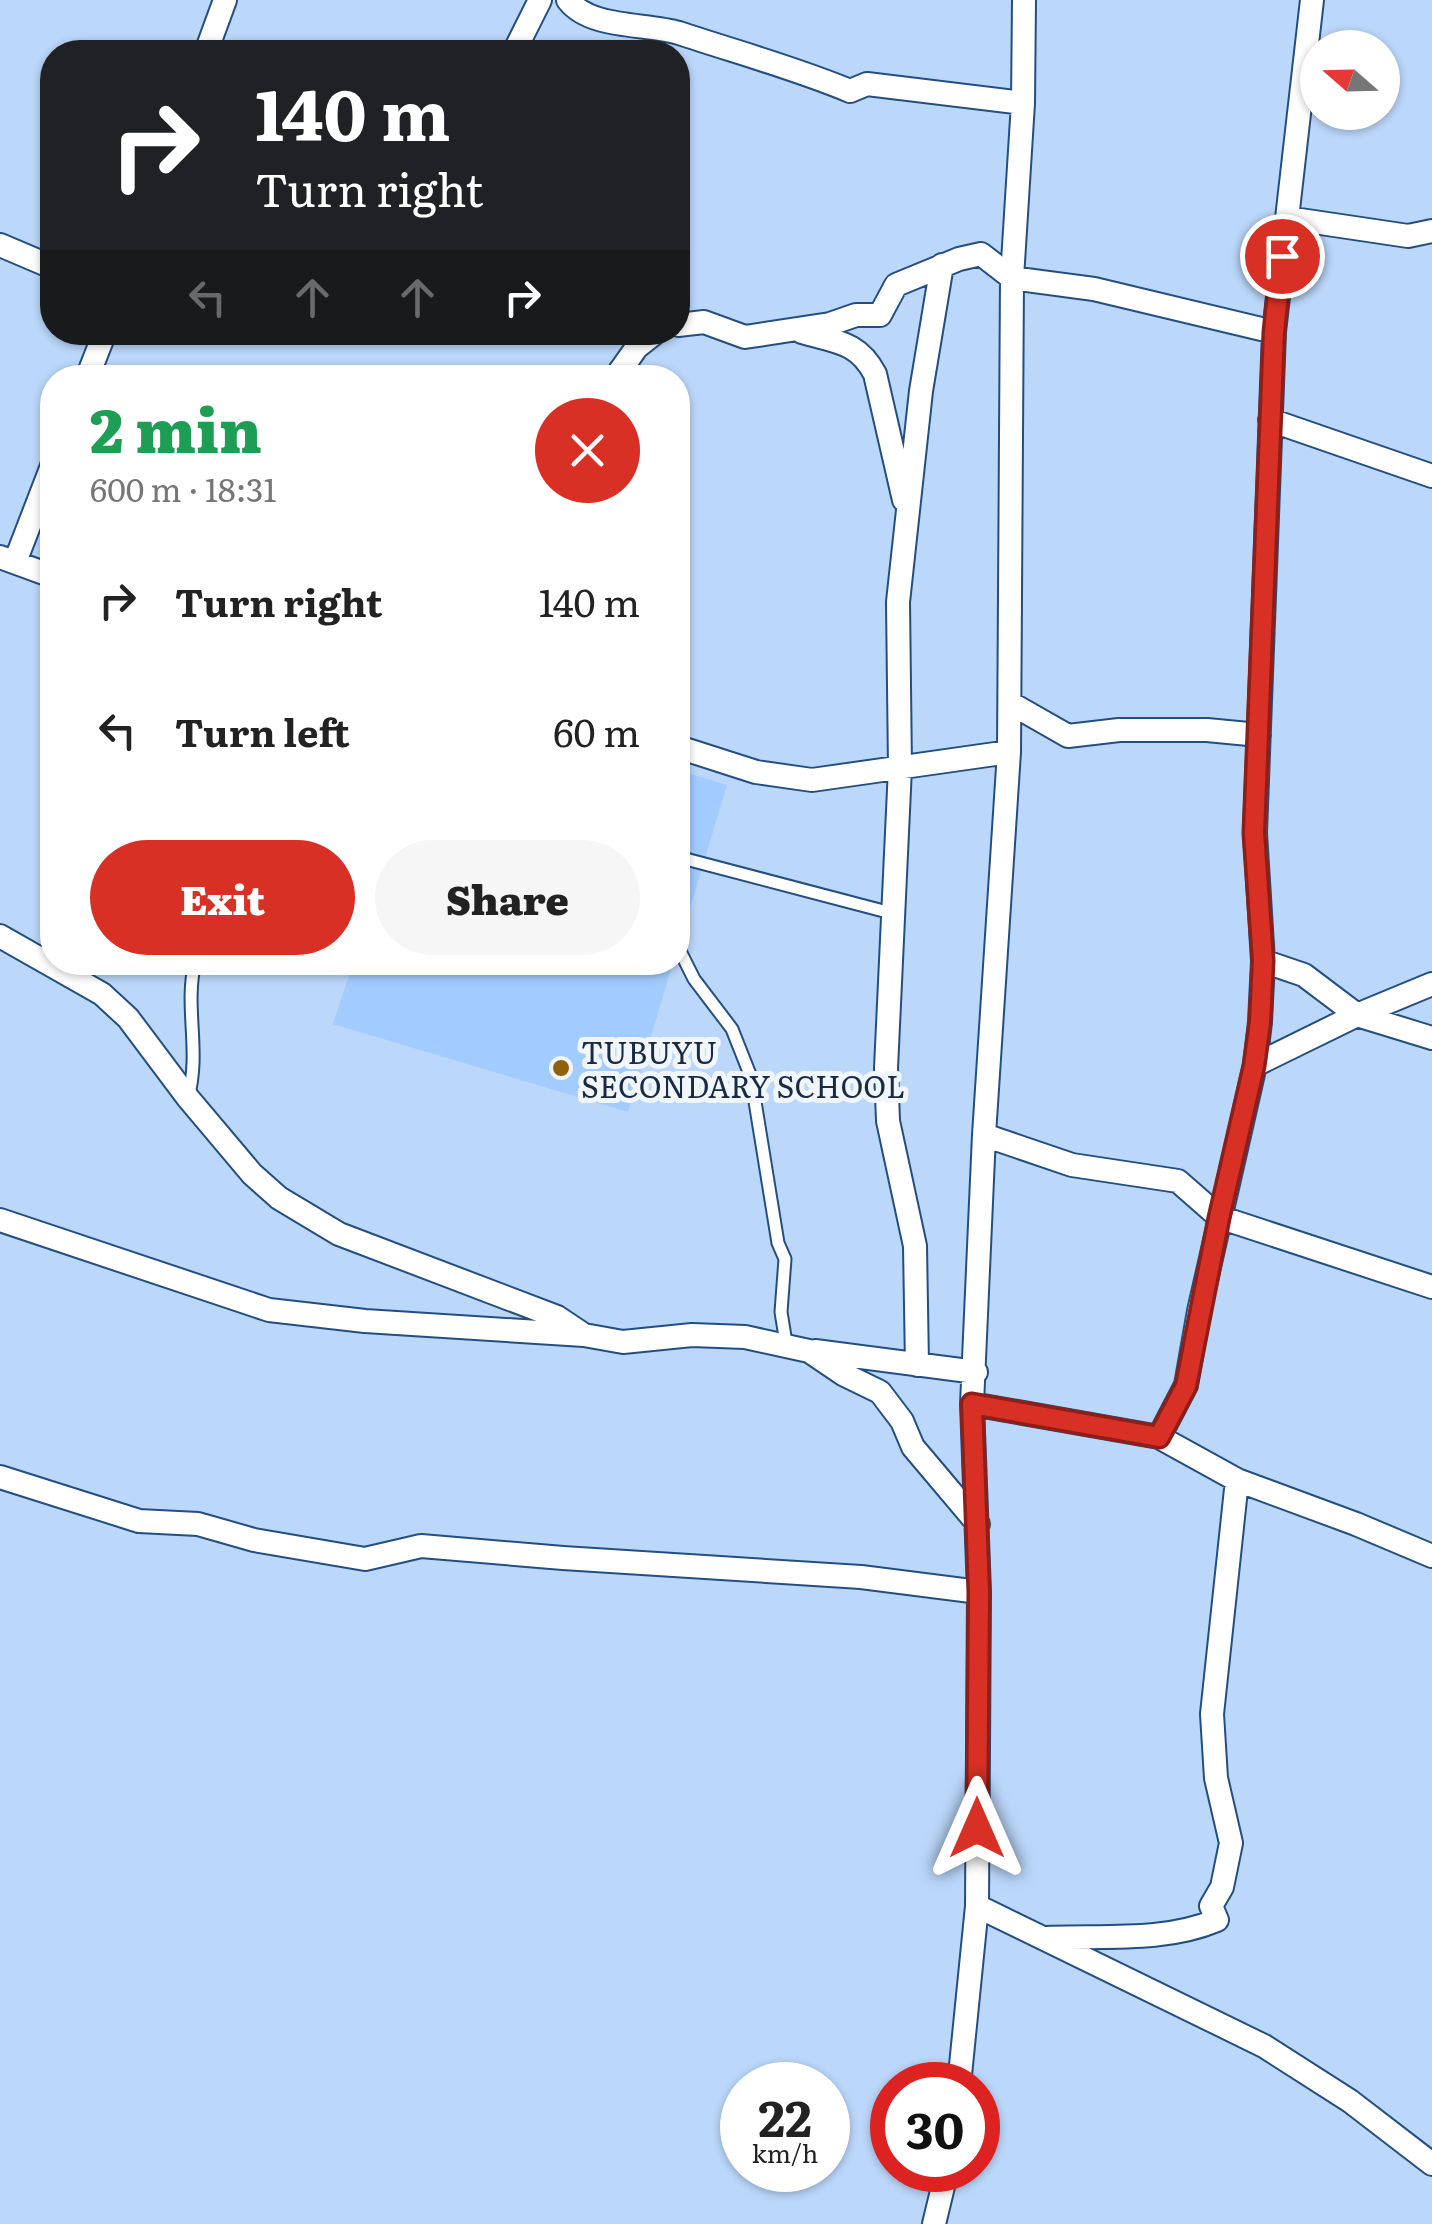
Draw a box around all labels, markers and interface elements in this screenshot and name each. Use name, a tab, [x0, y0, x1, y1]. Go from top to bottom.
north arrow	[1300, 30, 1400, 130]
map controls	[1300, 30, 1400, 130]
text: 140 m	[255, 59, 450, 163]
icon: right	[90, 80, 220, 210]
text: Turn right	[255, 154, 483, 221]
pin	[1240, 214, 1325, 299]
icon: arrive	[1255, 229, 1310, 284]
icon: left	[180, 270, 235, 325]
icon: ahead	[285, 270, 340, 325]
icon: ahead	[390, 270, 445, 325]
icon: right	[495, 270, 550, 325]
text: 2 min	[90, 382, 262, 471]
button: close	[535, 398, 640, 503]
text: 600 m · 18:31	[90, 464, 276, 512]
text: Turn right	[175, 572, 382, 629]
text: 140 m	[539, 572, 640, 629]
icon: right	[90, 573, 145, 628]
text: Turn left	[175, 702, 350, 759]
text: 60 m	[553, 702, 640, 759]
icon: left	[90, 703, 145, 758]
button: Exit	[90, 840, 355, 955]
button: Share	[375, 840, 640, 955]
place label: TUBUYU SECONDARY SCHOOL	[581, 1029, 905, 1107]
marker: TUBUYU SECONDARY SCHOOL	[550, 1057, 572, 1079]
position arrow	[925, 1776, 1029, 1880]
speed limit sign: 30	[870, 2062, 1000, 2192]
text: 22	[758, 2078, 812, 2152]
text: km/h	[752, 2134, 818, 2171]

